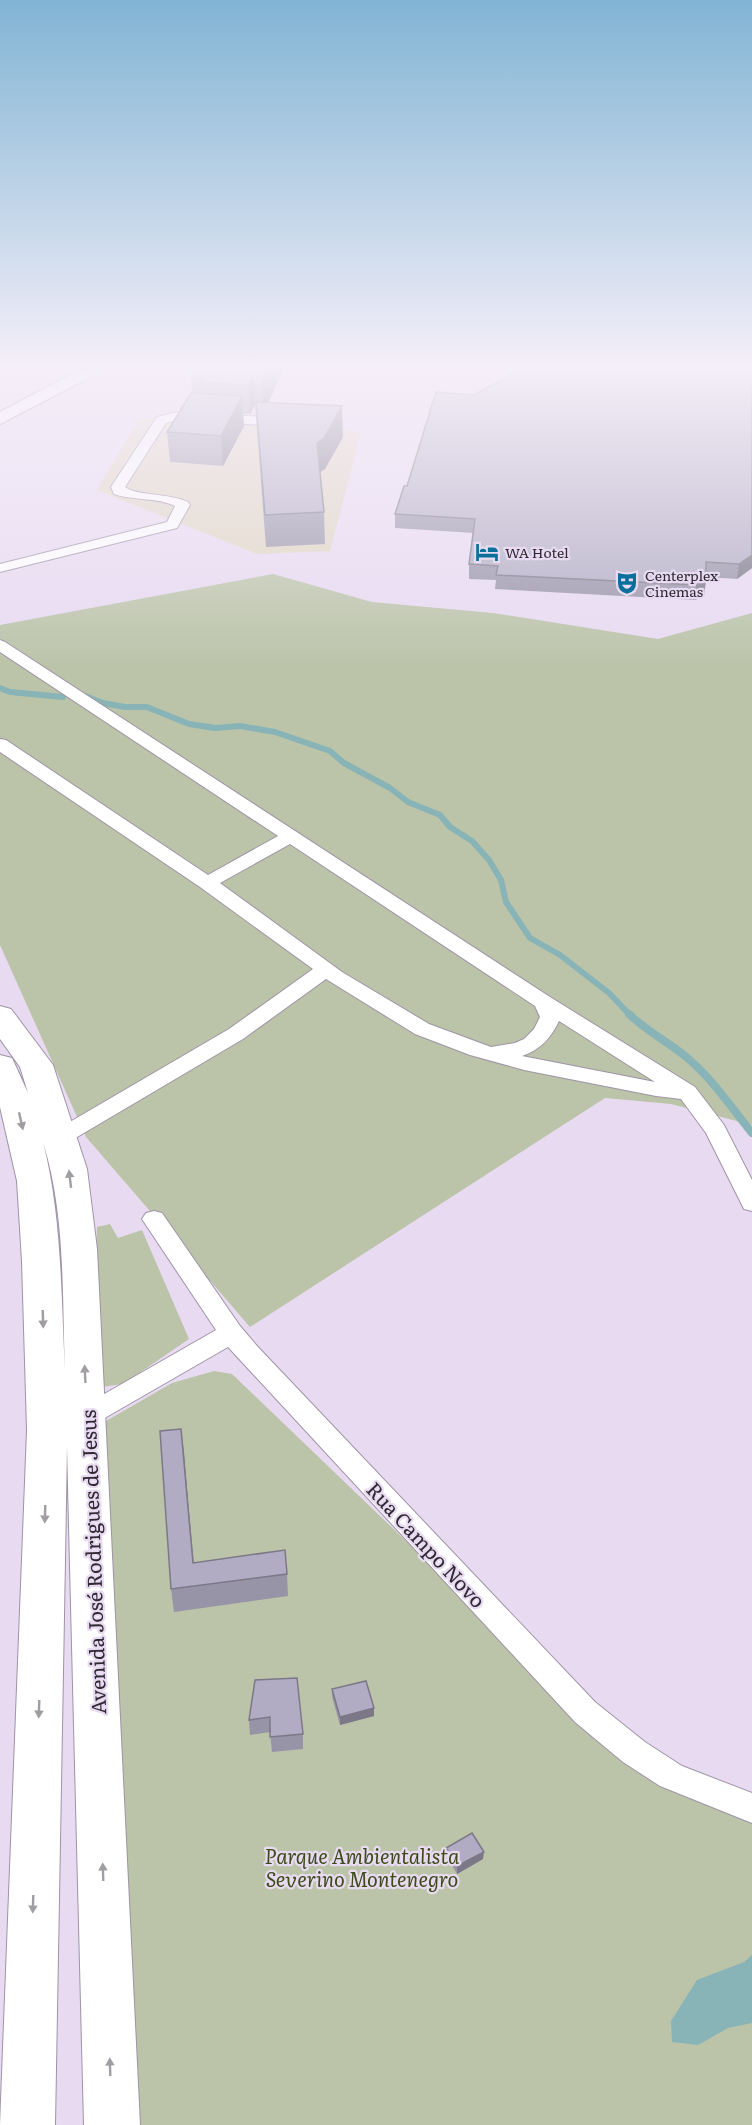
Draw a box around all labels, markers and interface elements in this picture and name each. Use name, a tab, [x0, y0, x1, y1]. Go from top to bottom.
hotel icon: WA Hotel	[474, 539, 500, 565]
place label: WA Hotel	[505, 542, 569, 562]
place label: Centerplex Cinemas	[645, 565, 718, 601]
theatre icon: Centerplex Cinemas	[614, 570, 640, 596]
one-way arrow	[17, 1111, 26, 1130]
one-way arrow	[65, 1170, 75, 1189]
one-way arrow	[39, 1310, 48, 1329]
one-way arrow	[80, 1364, 89, 1383]
street label: Avenida José Rodrigues de Jesus	[72, 1409, 112, 1715]
street label: Rua Campo Novo	[360, 1474, 494, 1614]
one-way arrow	[40, 1504, 49, 1523]
one-way arrow	[34, 1699, 44, 1718]
park label: Parque Ambientalista Severino Montenegro	[265, 1840, 460, 1893]
one-way arrow	[98, 1862, 107, 1881]
one-way arrow	[29, 1894, 38, 1913]
one-way arrow	[105, 2057, 114, 2076]

